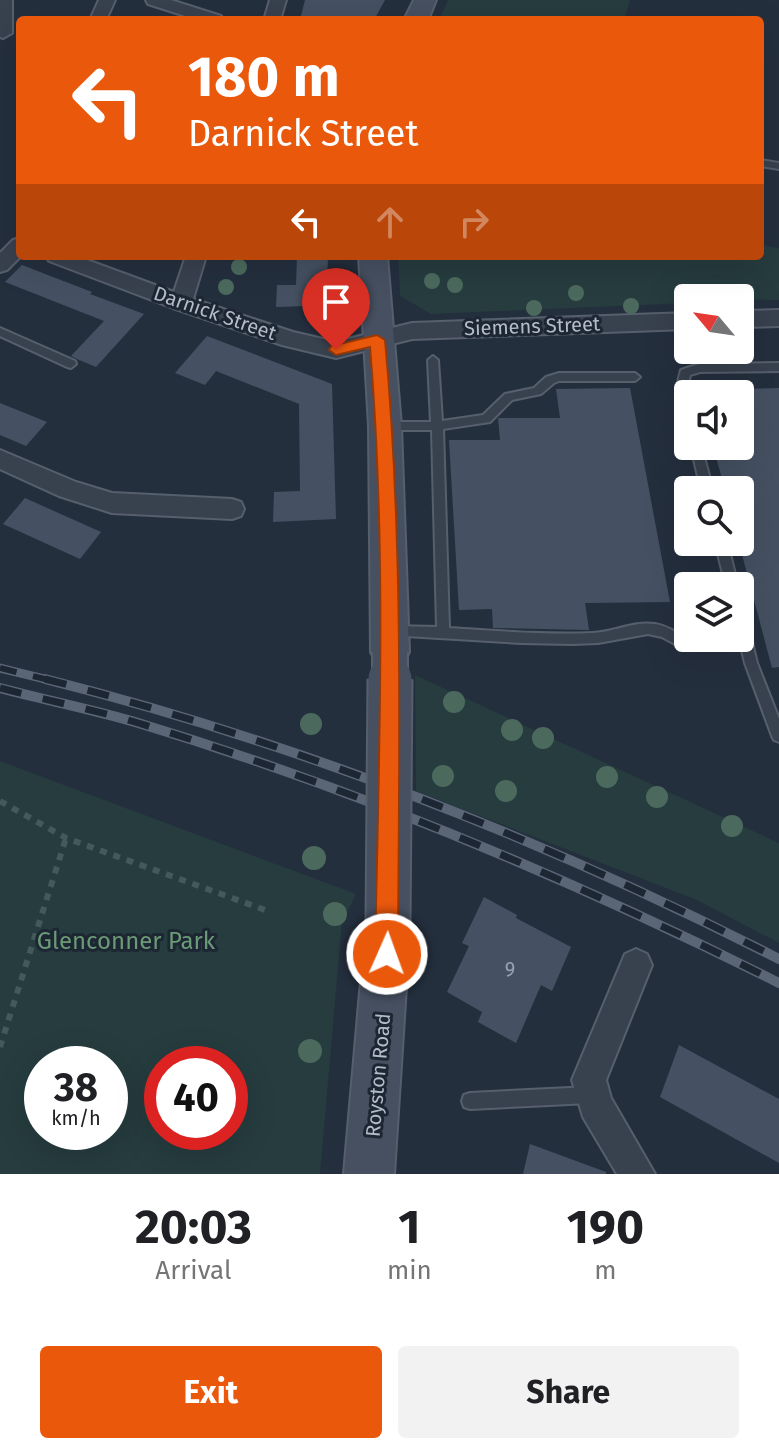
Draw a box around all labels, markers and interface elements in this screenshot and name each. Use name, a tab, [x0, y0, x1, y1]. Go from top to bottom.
text: 180 m	[188, 44, 340, 111]
icon: left	[56, 48, 160, 152]
text: Darnick Street	[188, 112, 418, 156]
icon: left	[284, 200, 328, 244]
icon: ahead	[368, 200, 412, 244]
icon: right	[452, 200, 496, 244]
pin	[302, 268, 370, 350]
icon: arrive	[314, 280, 358, 324]
street label: Darnick Street	[151, 281, 280, 345]
north arrow	[674, 284, 754, 364]
map controls	[674, 284, 754, 652]
street label: Siemens Street	[464, 312, 601, 340]
button: sound	[674, 380, 754, 460]
button: search	[674, 476, 754, 556]
button: layers	[674, 572, 754, 652]
position arrow	[345, 912, 429, 996]
park label: Glenconner Park	[37, 927, 216, 955]
house number: 9	[505, 957, 515, 981]
street label: Royston Road	[361, 1012, 395, 1138]
speed limit sign: 40	[144, 1046, 248, 1150]
text: 38	[54, 1064, 98, 1112]
text: km/h	[51, 1106, 101, 1130]
text: 20:03	[135, 1198, 252, 1256]
text: 1	[398, 1198, 420, 1256]
text: 190	[567, 1198, 644, 1256]
text: Arrival	[155, 1255, 232, 1286]
text: min	[387, 1255, 432, 1286]
text: m	[594, 1255, 617, 1286]
button: Exit	[40, 1346, 382, 1438]
button: Share	[398, 1346, 739, 1438]

